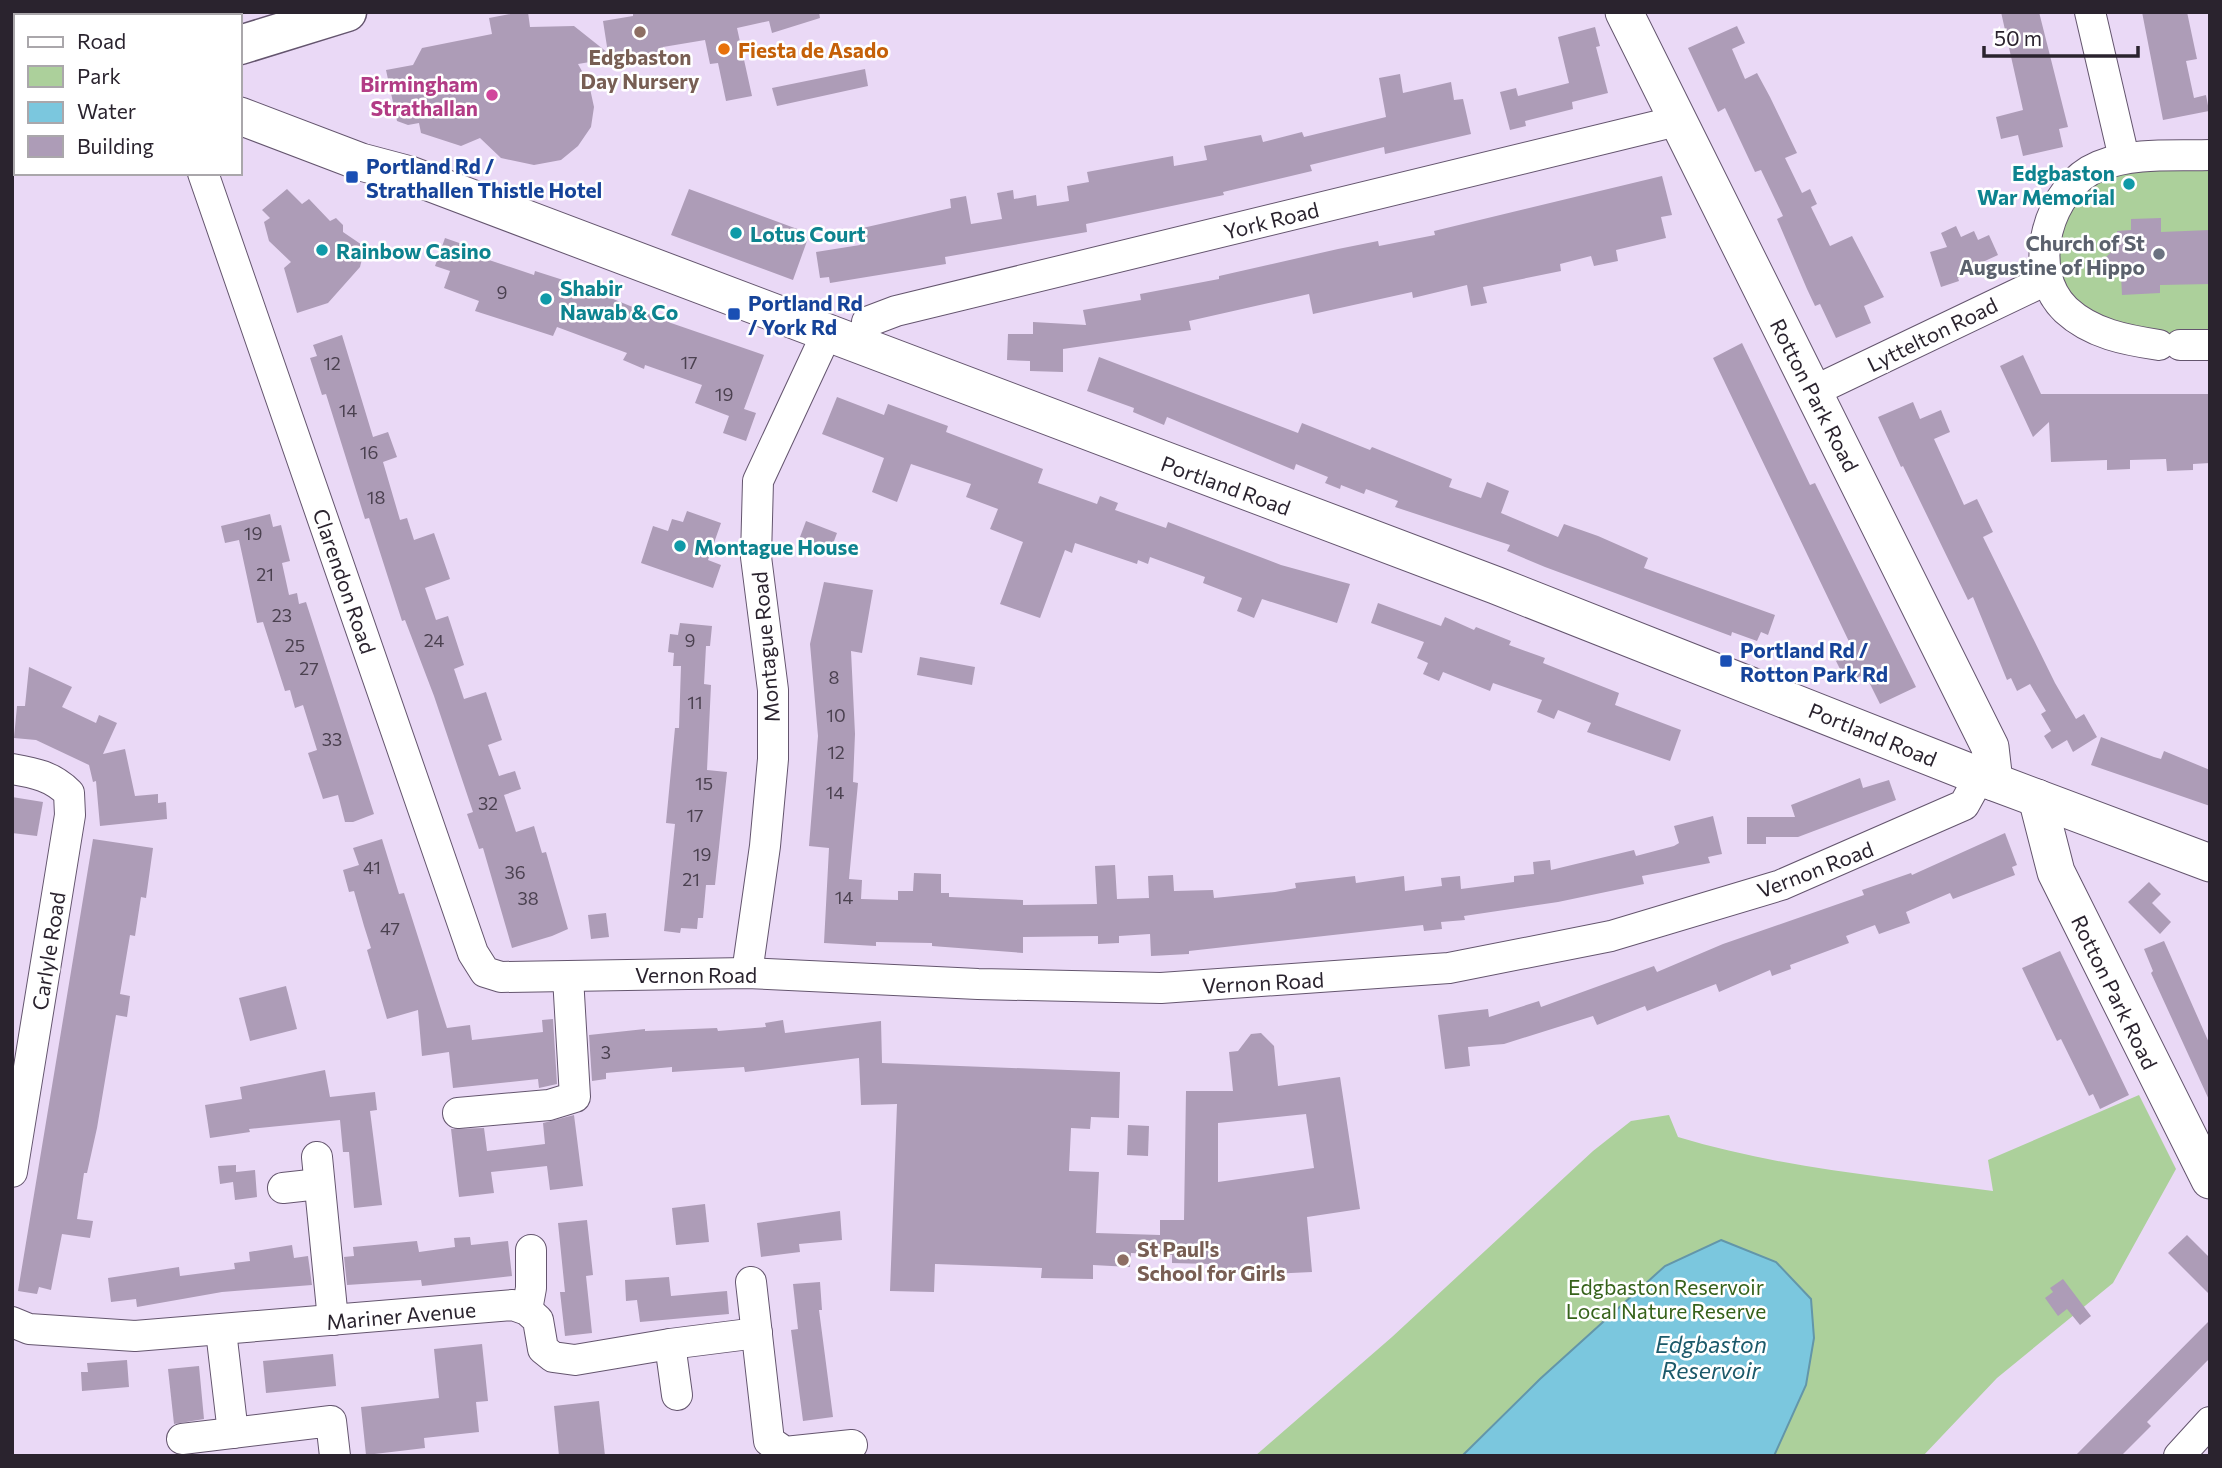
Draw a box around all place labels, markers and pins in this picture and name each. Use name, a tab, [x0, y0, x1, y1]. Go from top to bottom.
marker: Edgbaston Day Nursery	[632, 24, 648, 40]
place label: Fiesta de Asado	[738, 37, 889, 62]
marker: Fiesta de Asado	[716, 41, 732, 57]
place label: Edgbaston Day Nursery	[581, 44, 700, 93]
place label: Birmingham Strathallan	[360, 71, 478, 120]
marker: Birmingham Strathallan	[484, 87, 500, 103]
place label: Portland Rd / Strathallen Thistle Hotel	[366, 153, 602, 202]
place label: Edgbaston War Memorial	[1977, 160, 2115, 209]
marker: Portland Rd / Strathallen Thistle Hotel	[344, 169, 360, 185]
marker: Edgbaston War Memorial	[2121, 176, 2137, 192]
place label: Lotus Court	[750, 221, 866, 246]
marker: Lotus Court	[728, 225, 744, 241]
place label: Church of St Augustine of Hippo	[1959, 230, 2145, 279]
place label: Rainbow Casino	[336, 238, 491, 263]
marker: Rainbow Casino	[314, 242, 330, 258]
marker: Church of St Augustine of Hippo	[2151, 246, 2167, 262]
place label: Shabir Nawab & Co	[560, 275, 678, 324]
place label: Portland Rd / York Rd	[748, 290, 863, 339]
marker: Shabir Nawab & Co	[538, 291, 554, 307]
marker: Portland Rd / York Rd	[726, 306, 742, 322]
place label: Montague House	[694, 534, 858, 559]
marker: Montague House	[672, 538, 688, 554]
place label: Portland Rd / Rotton Park Rd	[1740, 637, 1888, 686]
marker: Portland Rd / Rotton Park Rd	[1718, 653, 1734, 669]
place label: St Paul's School for Girls	[1137, 1236, 1286, 1285]
marker: St Paul's School for Girls	[1115, 1252, 1131, 1268]

